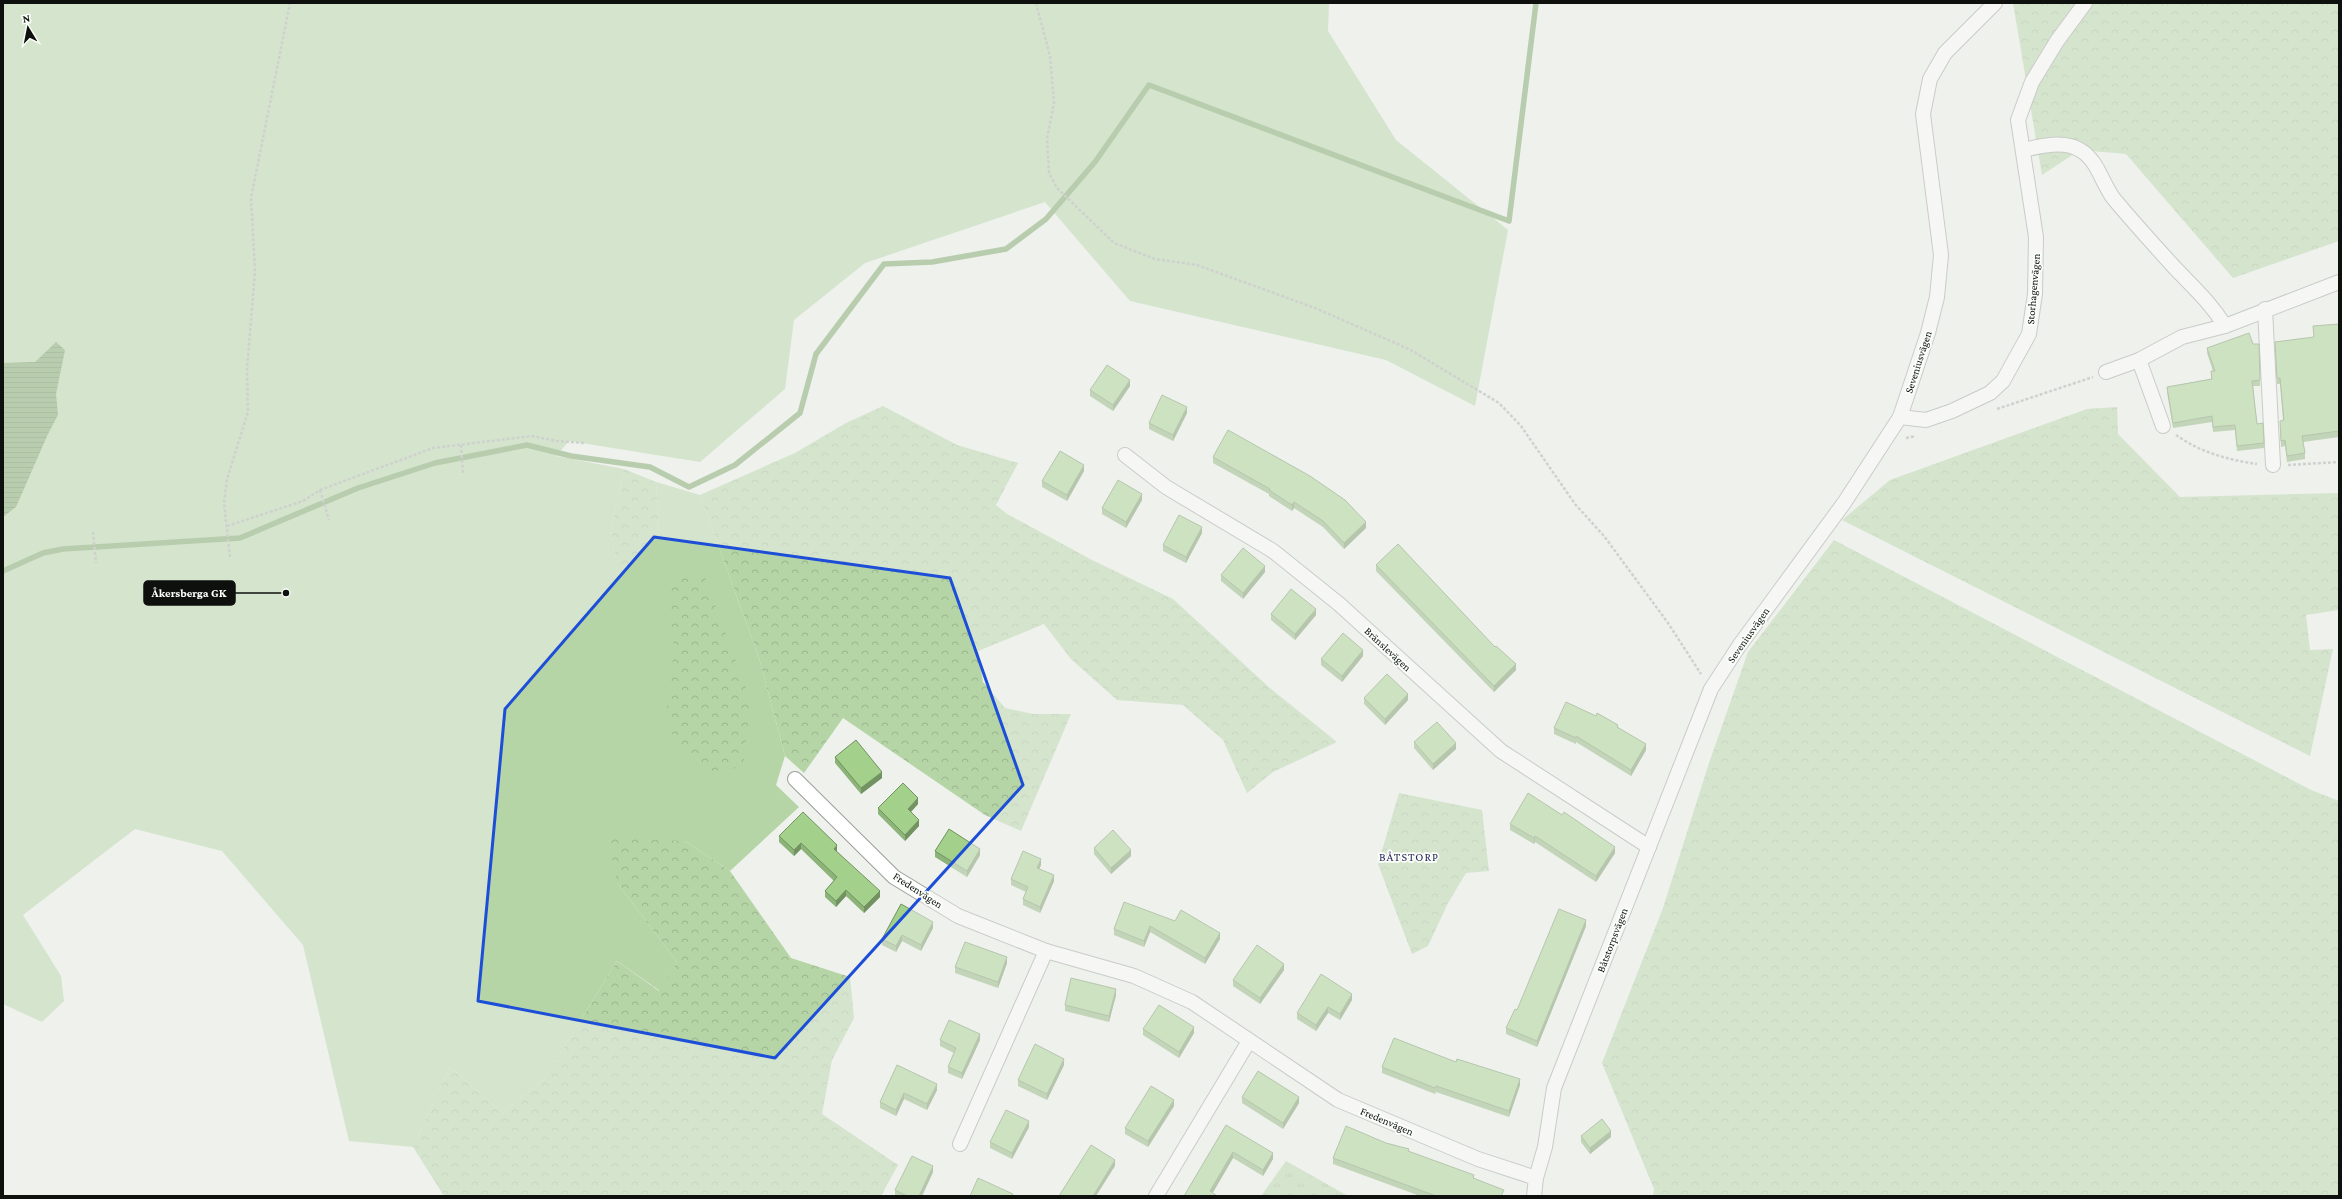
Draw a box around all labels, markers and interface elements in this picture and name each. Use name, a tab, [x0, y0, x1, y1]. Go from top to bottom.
north arrow	[8, 8, 48, 48]
text: N	[22, 12, 31, 25]
street label: Storhagenvägen	[2024, 253, 2043, 325]
street label: Seveniusvägen	[1902, 329, 1935, 395]
callout: Åkersberga GK	[144, 581, 235, 605]
text: Åkersberga GK	[151, 586, 227, 600]
street label: Seveniusvägen	[1725, 605, 1772, 666]
street label: Bränslevägen	[1362, 625, 1414, 674]
district label: BÅTSTORP	[1379, 850, 1439, 864]
street label: Fredenvägen	[891, 870, 945, 911]
street label: Båtstorpsvägen	[1594, 906, 1631, 974]
street label: Fredenvägen	[1358, 1104, 1415, 1139]

